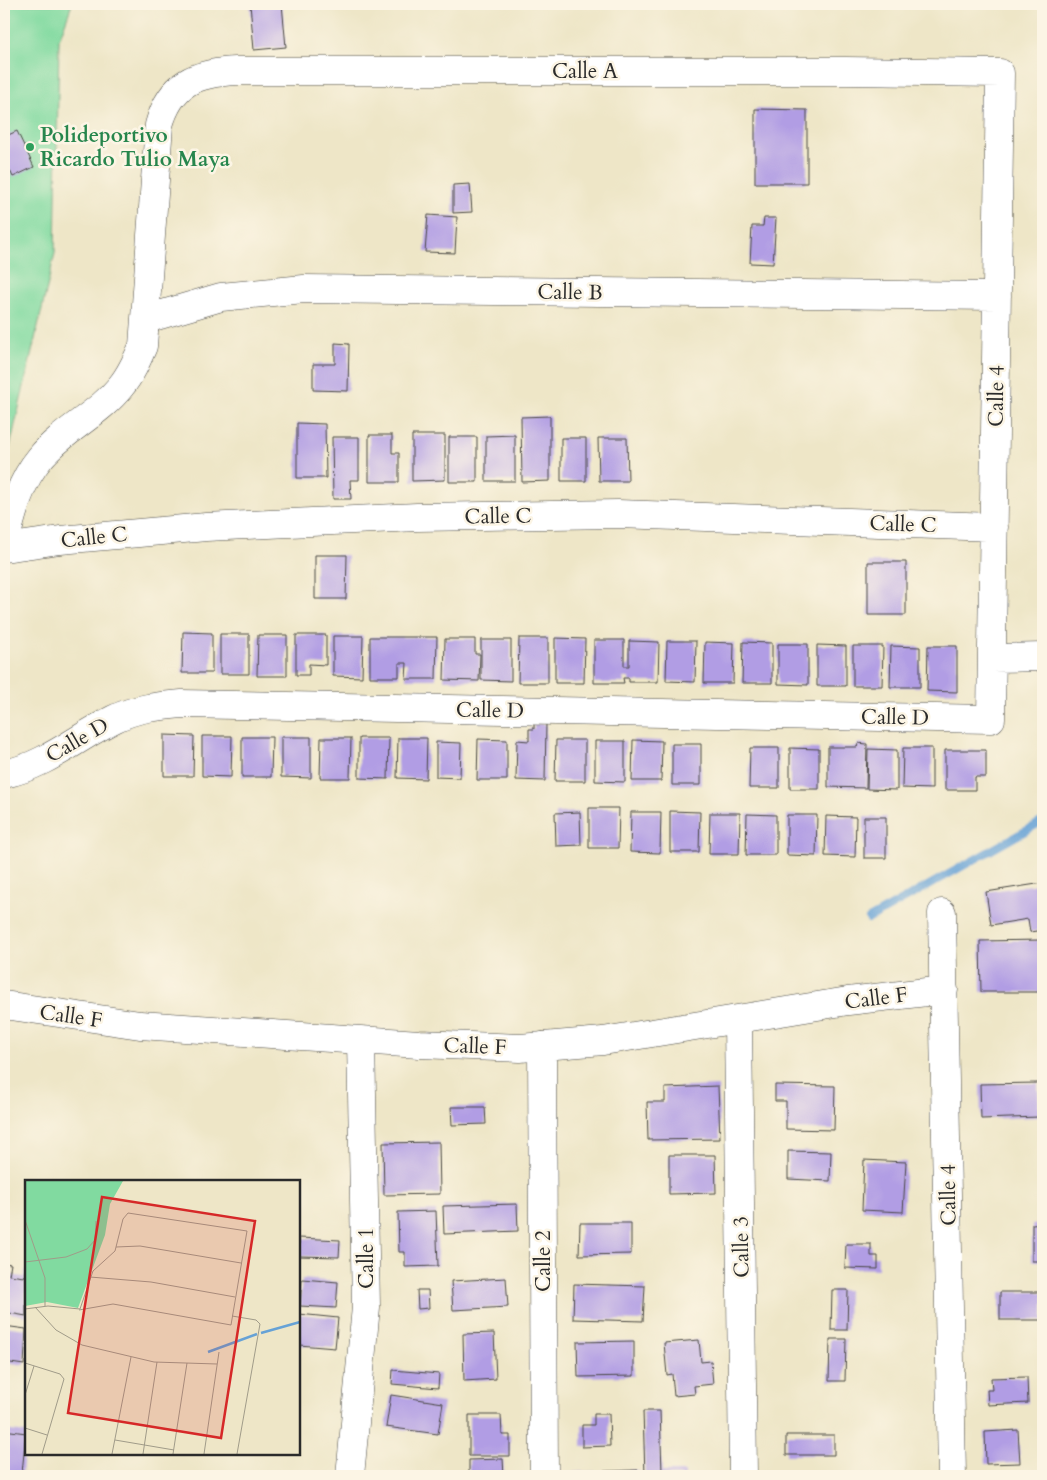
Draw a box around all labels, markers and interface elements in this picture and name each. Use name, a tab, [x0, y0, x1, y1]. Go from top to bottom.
street label: Calle A	[552, 57, 618, 86]
place label: Polideportivo Ricardo Tulio Maya	[40, 121, 231, 174]
marker: Polideportivo Ricardo Tulio Maya	[24, 141, 36, 153]
street label: Calle B	[537, 277, 603, 308]
street label: Calle 4	[981, 365, 1012, 427]
street label: Calle C	[464, 501, 532, 532]
street label: Calle C	[869, 509, 937, 540]
street label: Calle C	[59, 520, 129, 555]
street label: Calle D	[456, 695, 524, 726]
street label: Calle D	[861, 702, 929, 733]
street label: Calle D	[41, 711, 114, 770]
street label: Calle F	[843, 980, 909, 1017]
street label: Calle F	[38, 998, 104, 1035]
street label: Calle F	[443, 1031, 507, 1062]
street label: Calle 4	[933, 1164, 964, 1226]
inset map	[25, 1180, 300, 1455]
street label: Calle 3	[726, 1216, 757, 1278]
street label: Calle 1	[352, 1227, 381, 1289]
street label: Calle 2	[529, 1230, 558, 1292]

